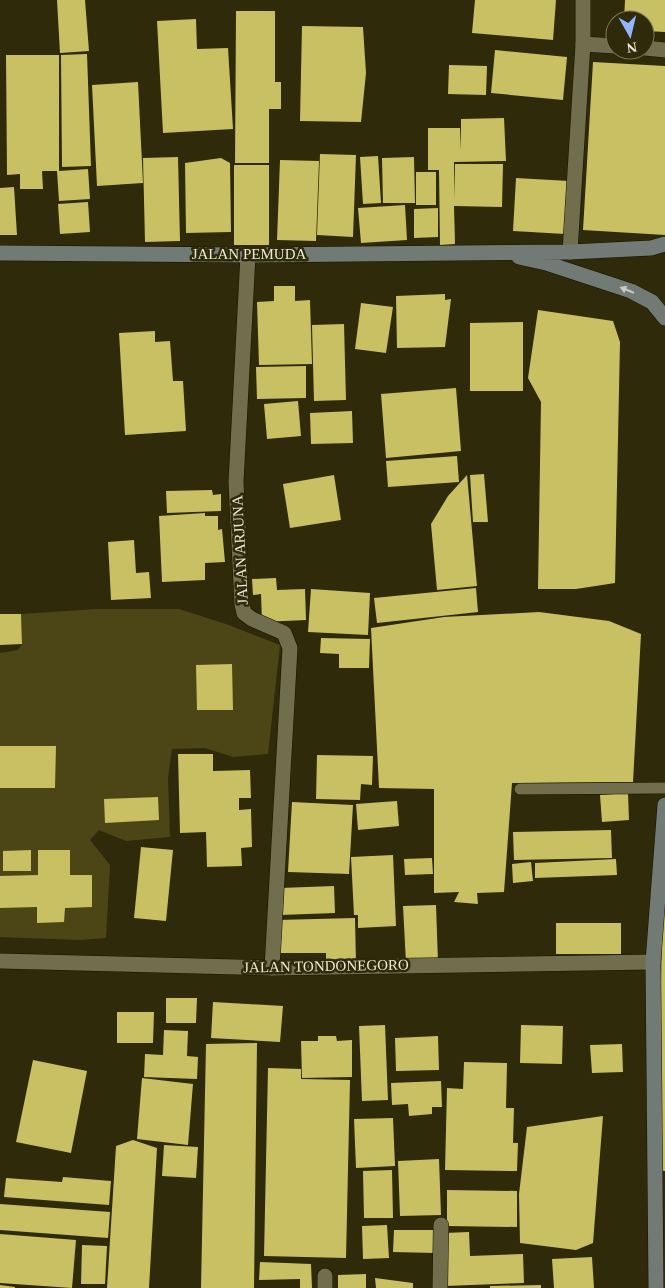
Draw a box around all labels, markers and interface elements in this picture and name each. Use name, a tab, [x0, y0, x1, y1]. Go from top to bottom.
north arrow	[605, 10, 655, 60]
text: N	[626, 39, 638, 56]
street label: JALAN PEMUDA	[192, 246, 306, 262]
one-way arrow	[619, 286, 634, 293]
street label: JALAN ARJUNA	[229, 495, 251, 605]
street label: JALAN TONDONEGORO	[243, 957, 409, 975]

